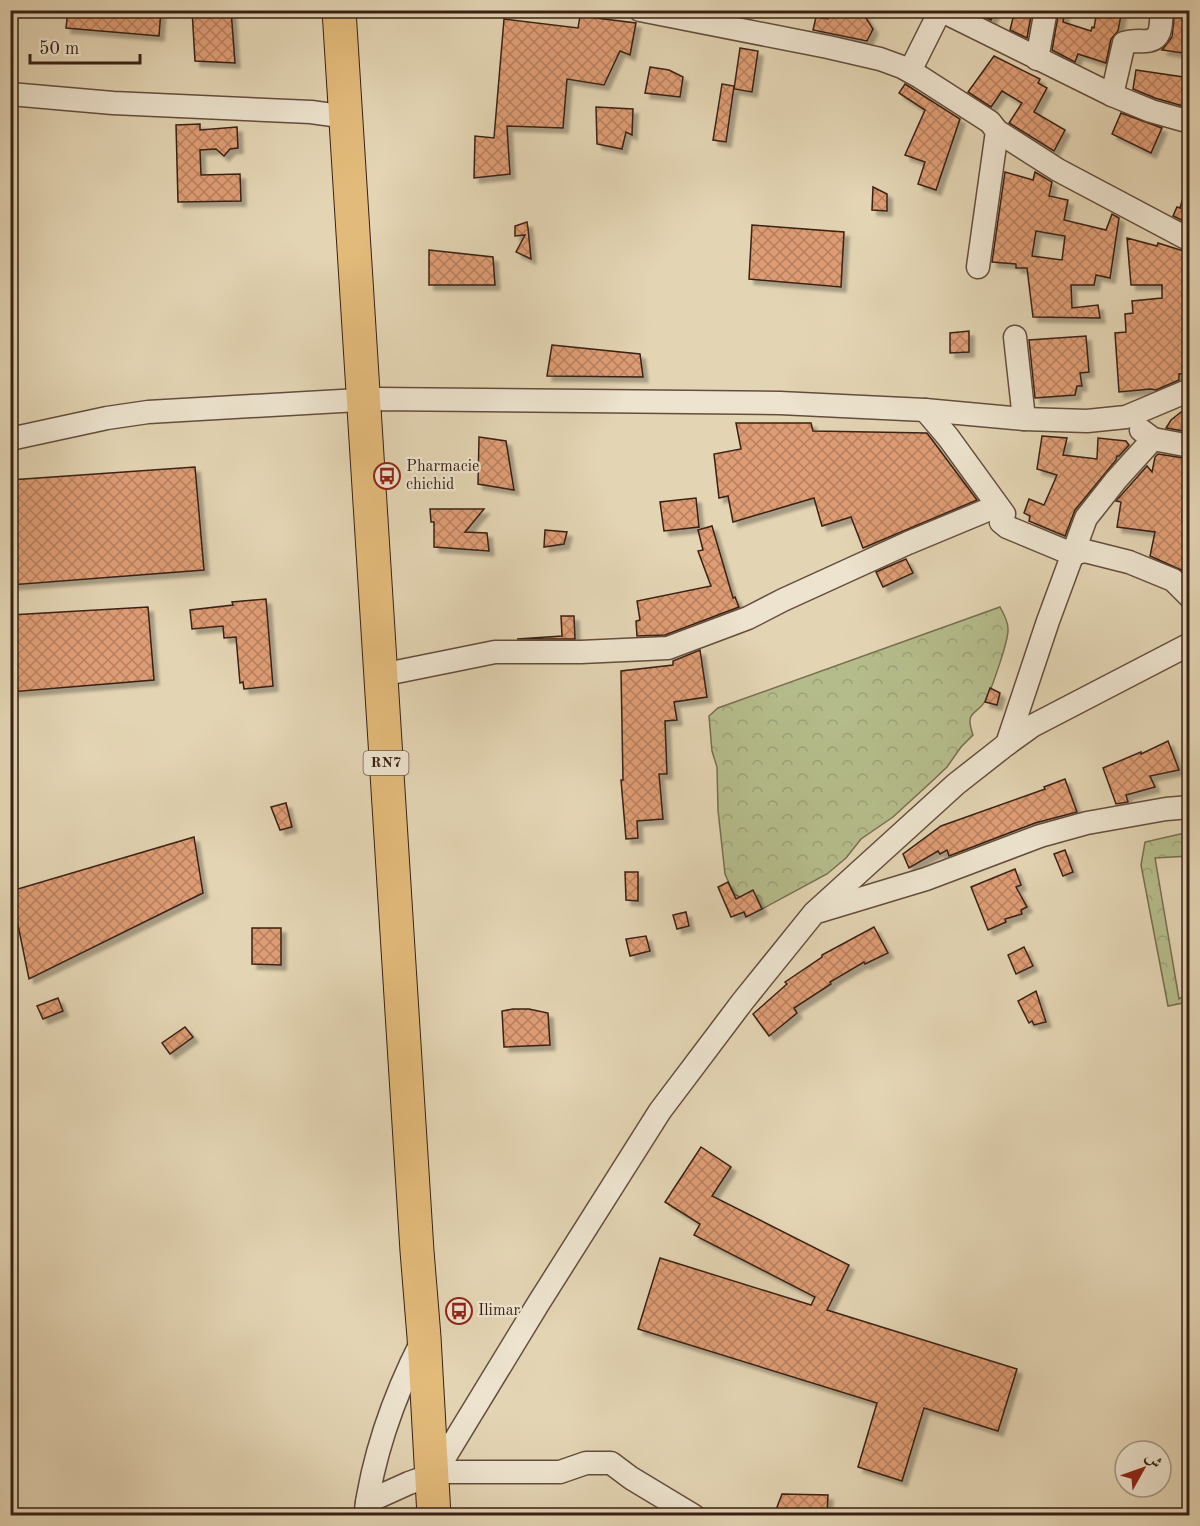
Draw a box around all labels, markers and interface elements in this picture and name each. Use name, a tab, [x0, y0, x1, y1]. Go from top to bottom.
scale bar	[30, 27, 140, 65]
text: 50 m	[39, 40, 79, 58]
place label: Pharmacie chichid	[406, 459, 479, 493]
bus stop icon: Pharmacie chichid	[372, 461, 402, 491]
road number: RN7	[364, 751, 408, 775]
bus stop icon: Ilimar	[444, 1296, 474, 1326]
place label: Ilimar	[478, 1303, 521, 1319]
north arrow	[1113, 1439, 1173, 1499]
text: ش	[1142, 1449, 1164, 1472]

